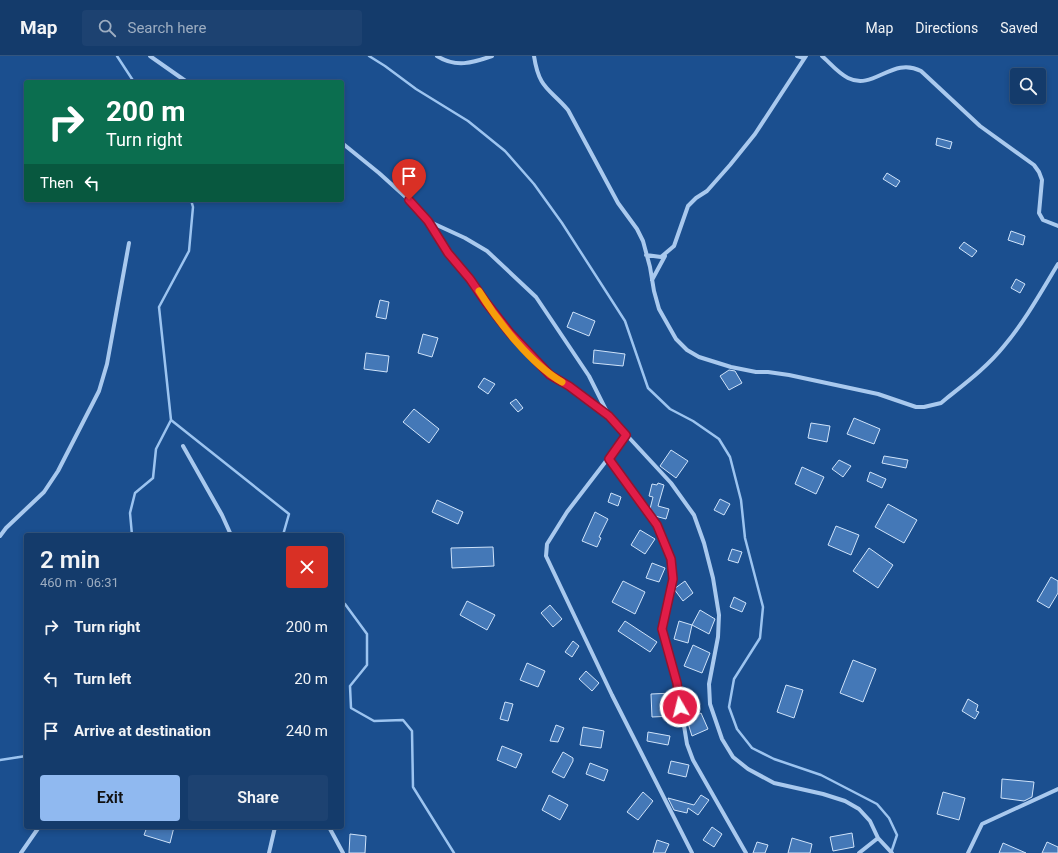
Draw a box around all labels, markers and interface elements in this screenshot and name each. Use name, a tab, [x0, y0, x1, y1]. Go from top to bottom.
search box	[82, 10, 362, 46]
text: Map	[20, 16, 58, 39]
icon: search	[96, 17, 118, 39]
text: Search here	[128, 19, 206, 37]
text: Map	[866, 20, 893, 36]
text: Directions	[915, 20, 978, 36]
text: Saved	[1000, 20, 1038, 36]
map controls	[1010, 68, 1046, 104]
button: search	[1010, 68, 1046, 104]
text: 200 m	[106, 95, 185, 128]
icon: right	[40, 96, 92, 148]
text: Turn right	[106, 129, 183, 150]
pin	[392, 159, 426, 200]
icon: arrive	[398, 165, 420, 187]
icon: left	[81, 172, 103, 194]
text: Then	[40, 174, 73, 192]
text: 2 min	[40, 546, 100, 574]
button: close	[286, 546, 328, 588]
text: 460 m · 06:31	[40, 575, 119, 590]
icon: right	[40, 616, 62, 638]
text: Turn right	[74, 618, 140, 636]
text: 200 m	[286, 618, 328, 636]
icon: left	[40, 668, 62, 690]
text: Turn left	[74, 670, 131, 688]
text: 20 m	[294, 670, 328, 688]
position arrow	[659, 686, 701, 728]
icon: arrive	[40, 720, 62, 742]
text: Arrive at destination	[74, 722, 211, 740]
text: 240 m	[286, 722, 328, 740]
button: Exit	[40, 775, 180, 821]
button: Share	[188, 775, 328, 821]

